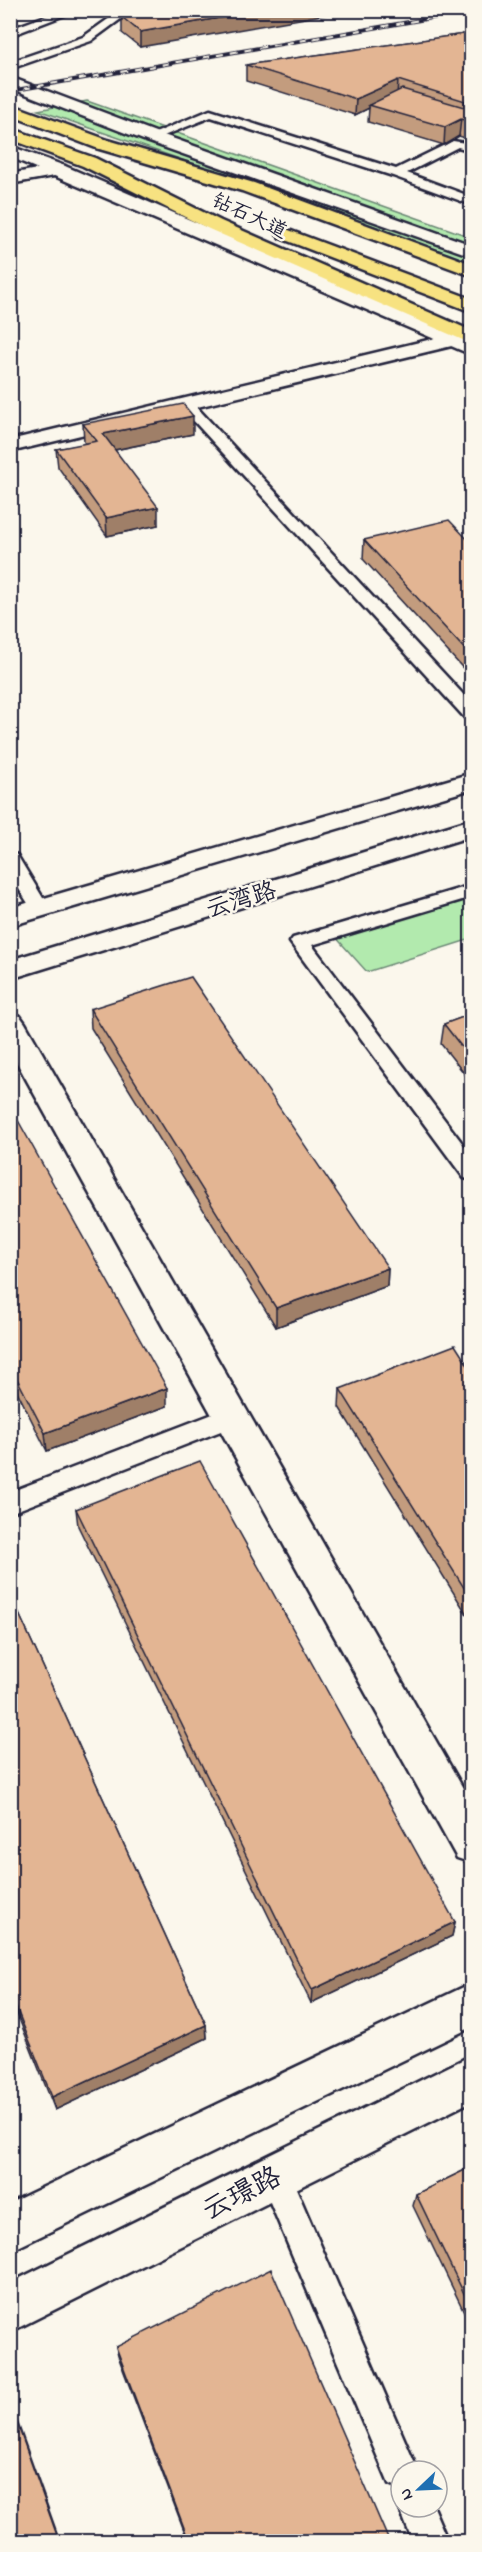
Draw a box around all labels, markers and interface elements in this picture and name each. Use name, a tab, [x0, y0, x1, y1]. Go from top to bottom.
street label: 钻石大道	[207, 187, 291, 247]
street label: 云湾路	[202, 874, 281, 929]
street label: 云璟路	[196, 2158, 289, 2232]
north arrow	[389, 2459, 449, 2519]
text: N	[394, 2484, 420, 2504]

